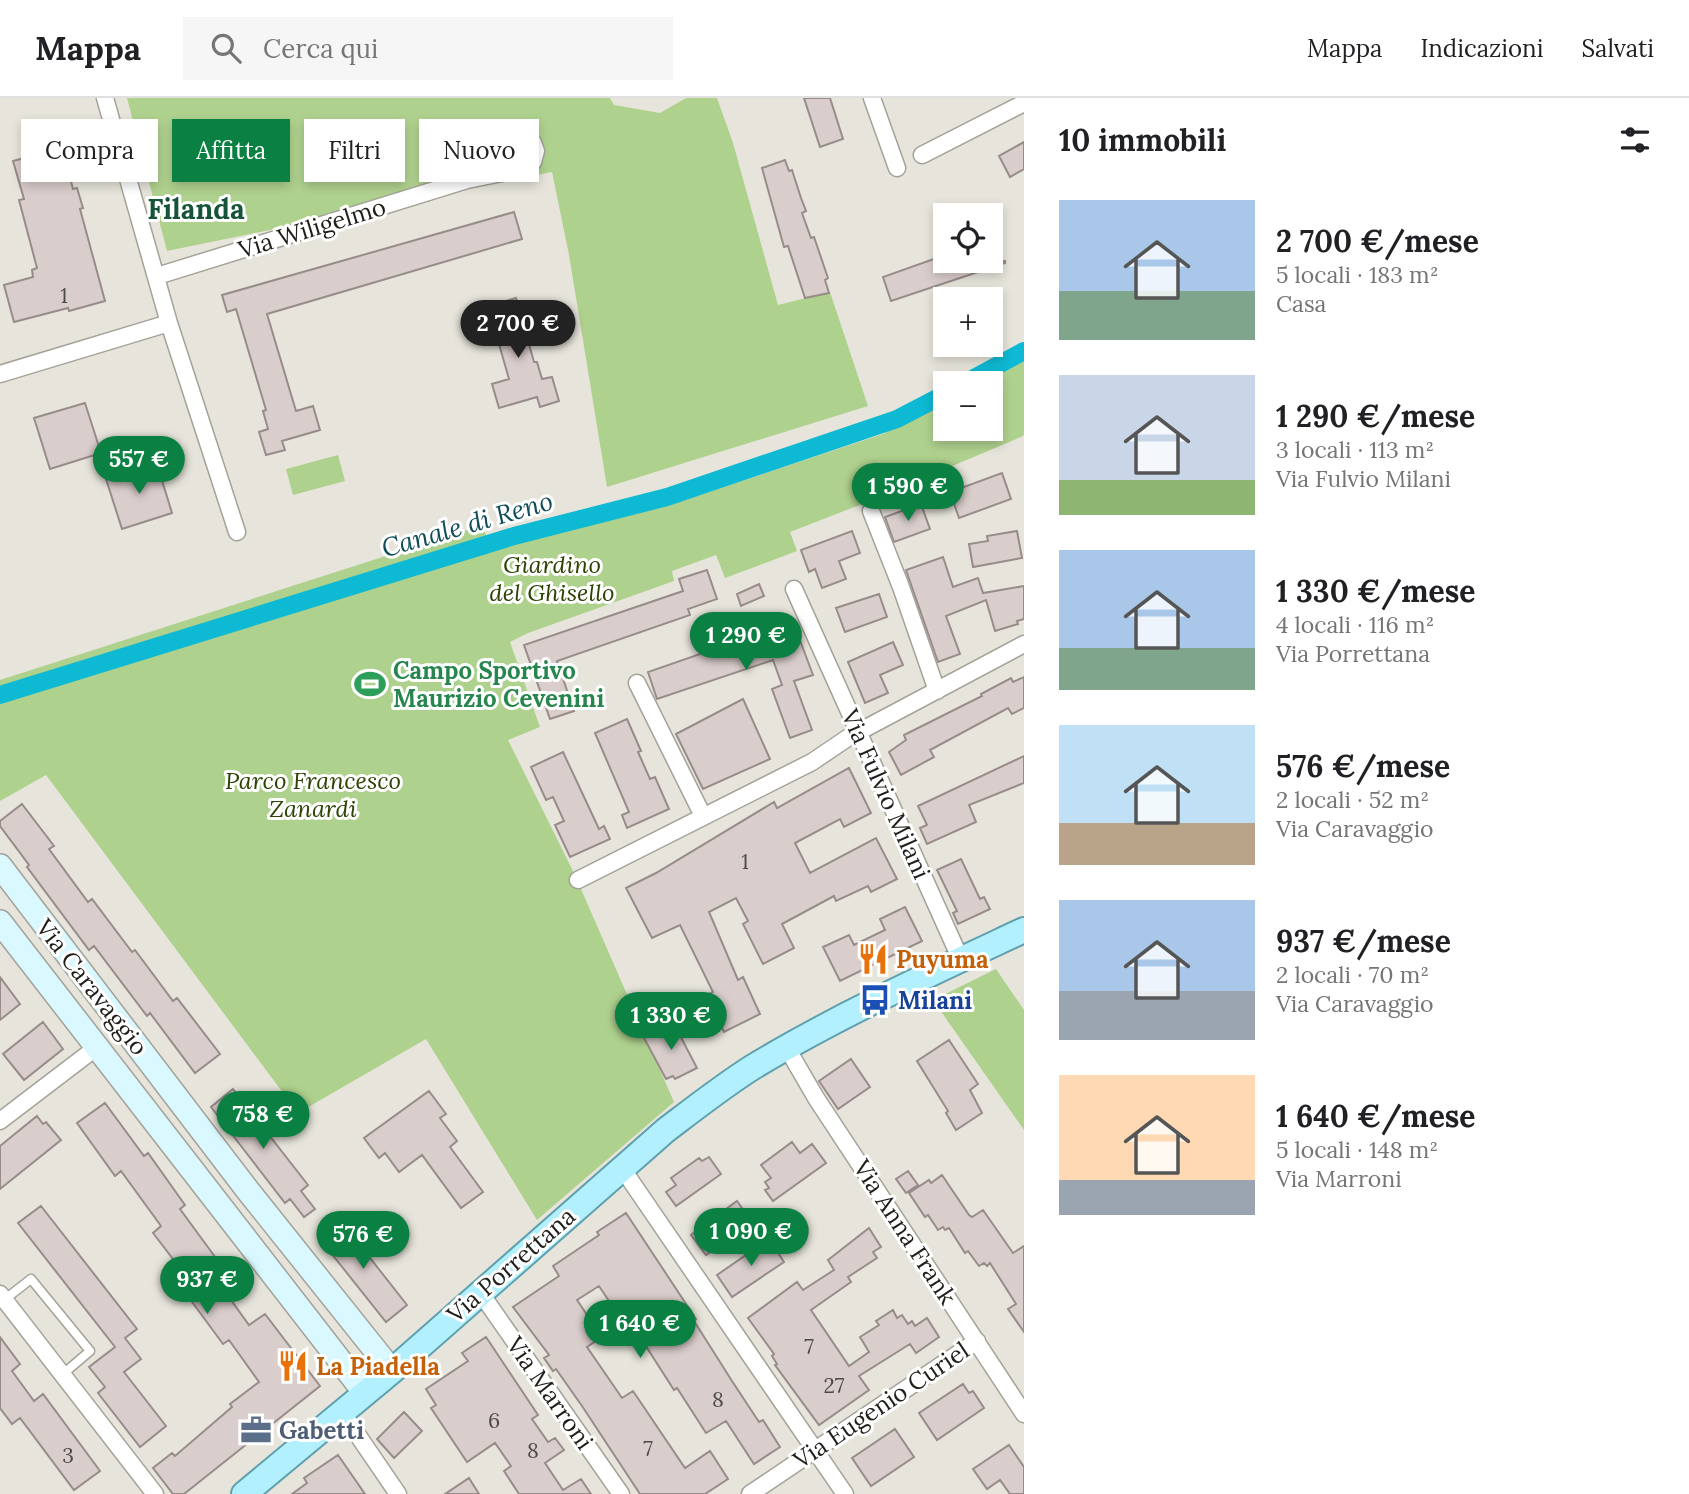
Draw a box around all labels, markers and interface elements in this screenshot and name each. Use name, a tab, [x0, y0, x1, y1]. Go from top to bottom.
search box	[183, 17, 673, 80]
text: Mappa	[35, 27, 141, 69]
icon: search	[207, 29, 245, 67]
text: Cerca qui	[263, 32, 378, 65]
text: Mappa	[1307, 33, 1382, 64]
text: Indicazioni	[1420, 33, 1543, 64]
text: Salvati	[1581, 33, 1654, 64]
chip: Compra	[21, 119, 158, 182]
chip: Affitta	[172, 119, 290, 182]
chip: Filtri	[304, 119, 405, 182]
chip: Nuovo	[419, 119, 539, 182]
text: 10 immobili	[1059, 121, 1226, 159]
icon: filters	[1616, 121, 1654, 159]
district label: Filanda	[147, 191, 245, 227]
street label: Via Wiligelmo	[234, 191, 389, 265]
map controls	[933, 203, 1003, 441]
button: locate	[933, 203, 1003, 273]
text: 2 700 €/mese	[1276, 222, 1479, 260]
icon: home	[1115, 228, 1199, 312]
text: 5 locali · 183 m²	[1276, 260, 1439, 289]
house number: 1	[60, 282, 68, 309]
button: +	[933, 287, 1003, 357]
text: Casa	[1276, 289, 1326, 318]
pin: 2 700 €	[453, 300, 583, 360]
text: 2 700 €	[476, 308, 560, 337]
button: −	[933, 371, 1003, 441]
text: 1 290 €/mese	[1276, 397, 1475, 435]
icon: home	[1115, 403, 1199, 487]
text: 3 locali · 113 m²	[1276, 435, 1434, 464]
pin: 557 €	[90, 436, 188, 496]
text: 557 €	[109, 444, 169, 473]
pin: 1 590 €	[843, 464, 973, 523]
text: Via Fulvio Milani	[1276, 464, 1451, 493]
text: 1 590 €	[868, 471, 948, 500]
water label: Canale di Reno	[378, 484, 556, 564]
park label: Giardino del Ghisello	[489, 549, 615, 608]
text: 1 330 €/mese	[1276, 572, 1475, 610]
icon: home	[1115, 578, 1199, 662]
text: 4 locali · 116 m²	[1276, 610, 1434, 639]
pin: 1 290 €	[681, 612, 811, 672]
text: 1 290 €	[706, 620, 786, 649]
text: Via Porrettana	[1276, 639, 1430, 668]
place label: Campo Sportivo Maurizio Cevenini	[393, 655, 604, 714]
sports icon: Campo Sportivo Maurizio Cevenini	[353, 667, 387, 701]
street label: Via Fulvio Milani	[834, 703, 937, 884]
text: 576 €/mese	[1276, 747, 1450, 785]
icon: home	[1115, 753, 1199, 837]
park label: Parco Francesco Zanardi	[225, 765, 401, 824]
text: 2 locali · 52 m²	[1276, 785, 1429, 814]
text: Via Caravaggio	[1276, 814, 1434, 843]
house number: 1	[741, 848, 749, 875]
street label: Via Caravaggio	[29, 912, 155, 1061]
text: 937 €/mese	[1276, 922, 1451, 960]
icon: home	[1115, 928, 1199, 1012]
restaurant icon: Puyuma	[856, 942, 890, 976]
place label: Puyuma	[896, 944, 989, 975]
text: 2 locali · 70 m²	[1276, 960, 1429, 989]
bus stop icon: Milani	[858, 983, 892, 1017]
place label: Milani	[898, 985, 972, 1016]
text: Via Caravaggio	[1276, 989, 1434, 1018]
pin: 1 330 €	[606, 992, 736, 1052]
text: 1 330 €	[631, 1000, 711, 1029]
pin: 758 €	[214, 1091, 312, 1151]
text: 1 640 €/mese	[1276, 1097, 1475, 1135]
text: 758 €	[232, 1099, 294, 1128]
icon: home	[1115, 1103, 1199, 1187]
text: 5 locali · 148 m²	[1276, 1135, 1438, 1164]
street label: Via Anna Frank	[846, 1153, 963, 1310]
text: Via Marroni	[1276, 1164, 1402, 1193]
street label: Via Porrettana	[439, 1201, 582, 1330]
pin: 1 090 €	[686, 1208, 816, 1268]
pin: 576 €	[314, 1212, 412, 1271]
text: 1 090 €	[710, 1216, 792, 1245]
text: 576 €	[332, 1219, 394, 1248]
pin: 937 €	[158, 1256, 256, 1316]
text: 937 €	[176, 1264, 238, 1293]
pin: 1 640 €	[575, 1300, 705, 1360]
text: 1 640 €	[600, 1308, 680, 1337]
street label: Via Marroni	[499, 1330, 600, 1456]
house number: 7	[804, 1333, 814, 1360]
street label: Via Eugenio Curiel	[786, 1335, 975, 1476]
restaurant icon: La Piadella	[276, 1349, 310, 1383]
place label: La Piadella	[316, 1351, 440, 1382]
house number: 27	[824, 1372, 845, 1399]
house number: 8	[712, 1386, 724, 1413]
house number: 6	[488, 1407, 500, 1434]
office icon: Gabetti	[239, 1413, 273, 1447]
place label: Gabetti	[279, 1415, 364, 1446]
house number: 7	[643, 1435, 653, 1462]
house number: 8	[527, 1437, 539, 1464]
house number: 3	[62, 1442, 74, 1469]

